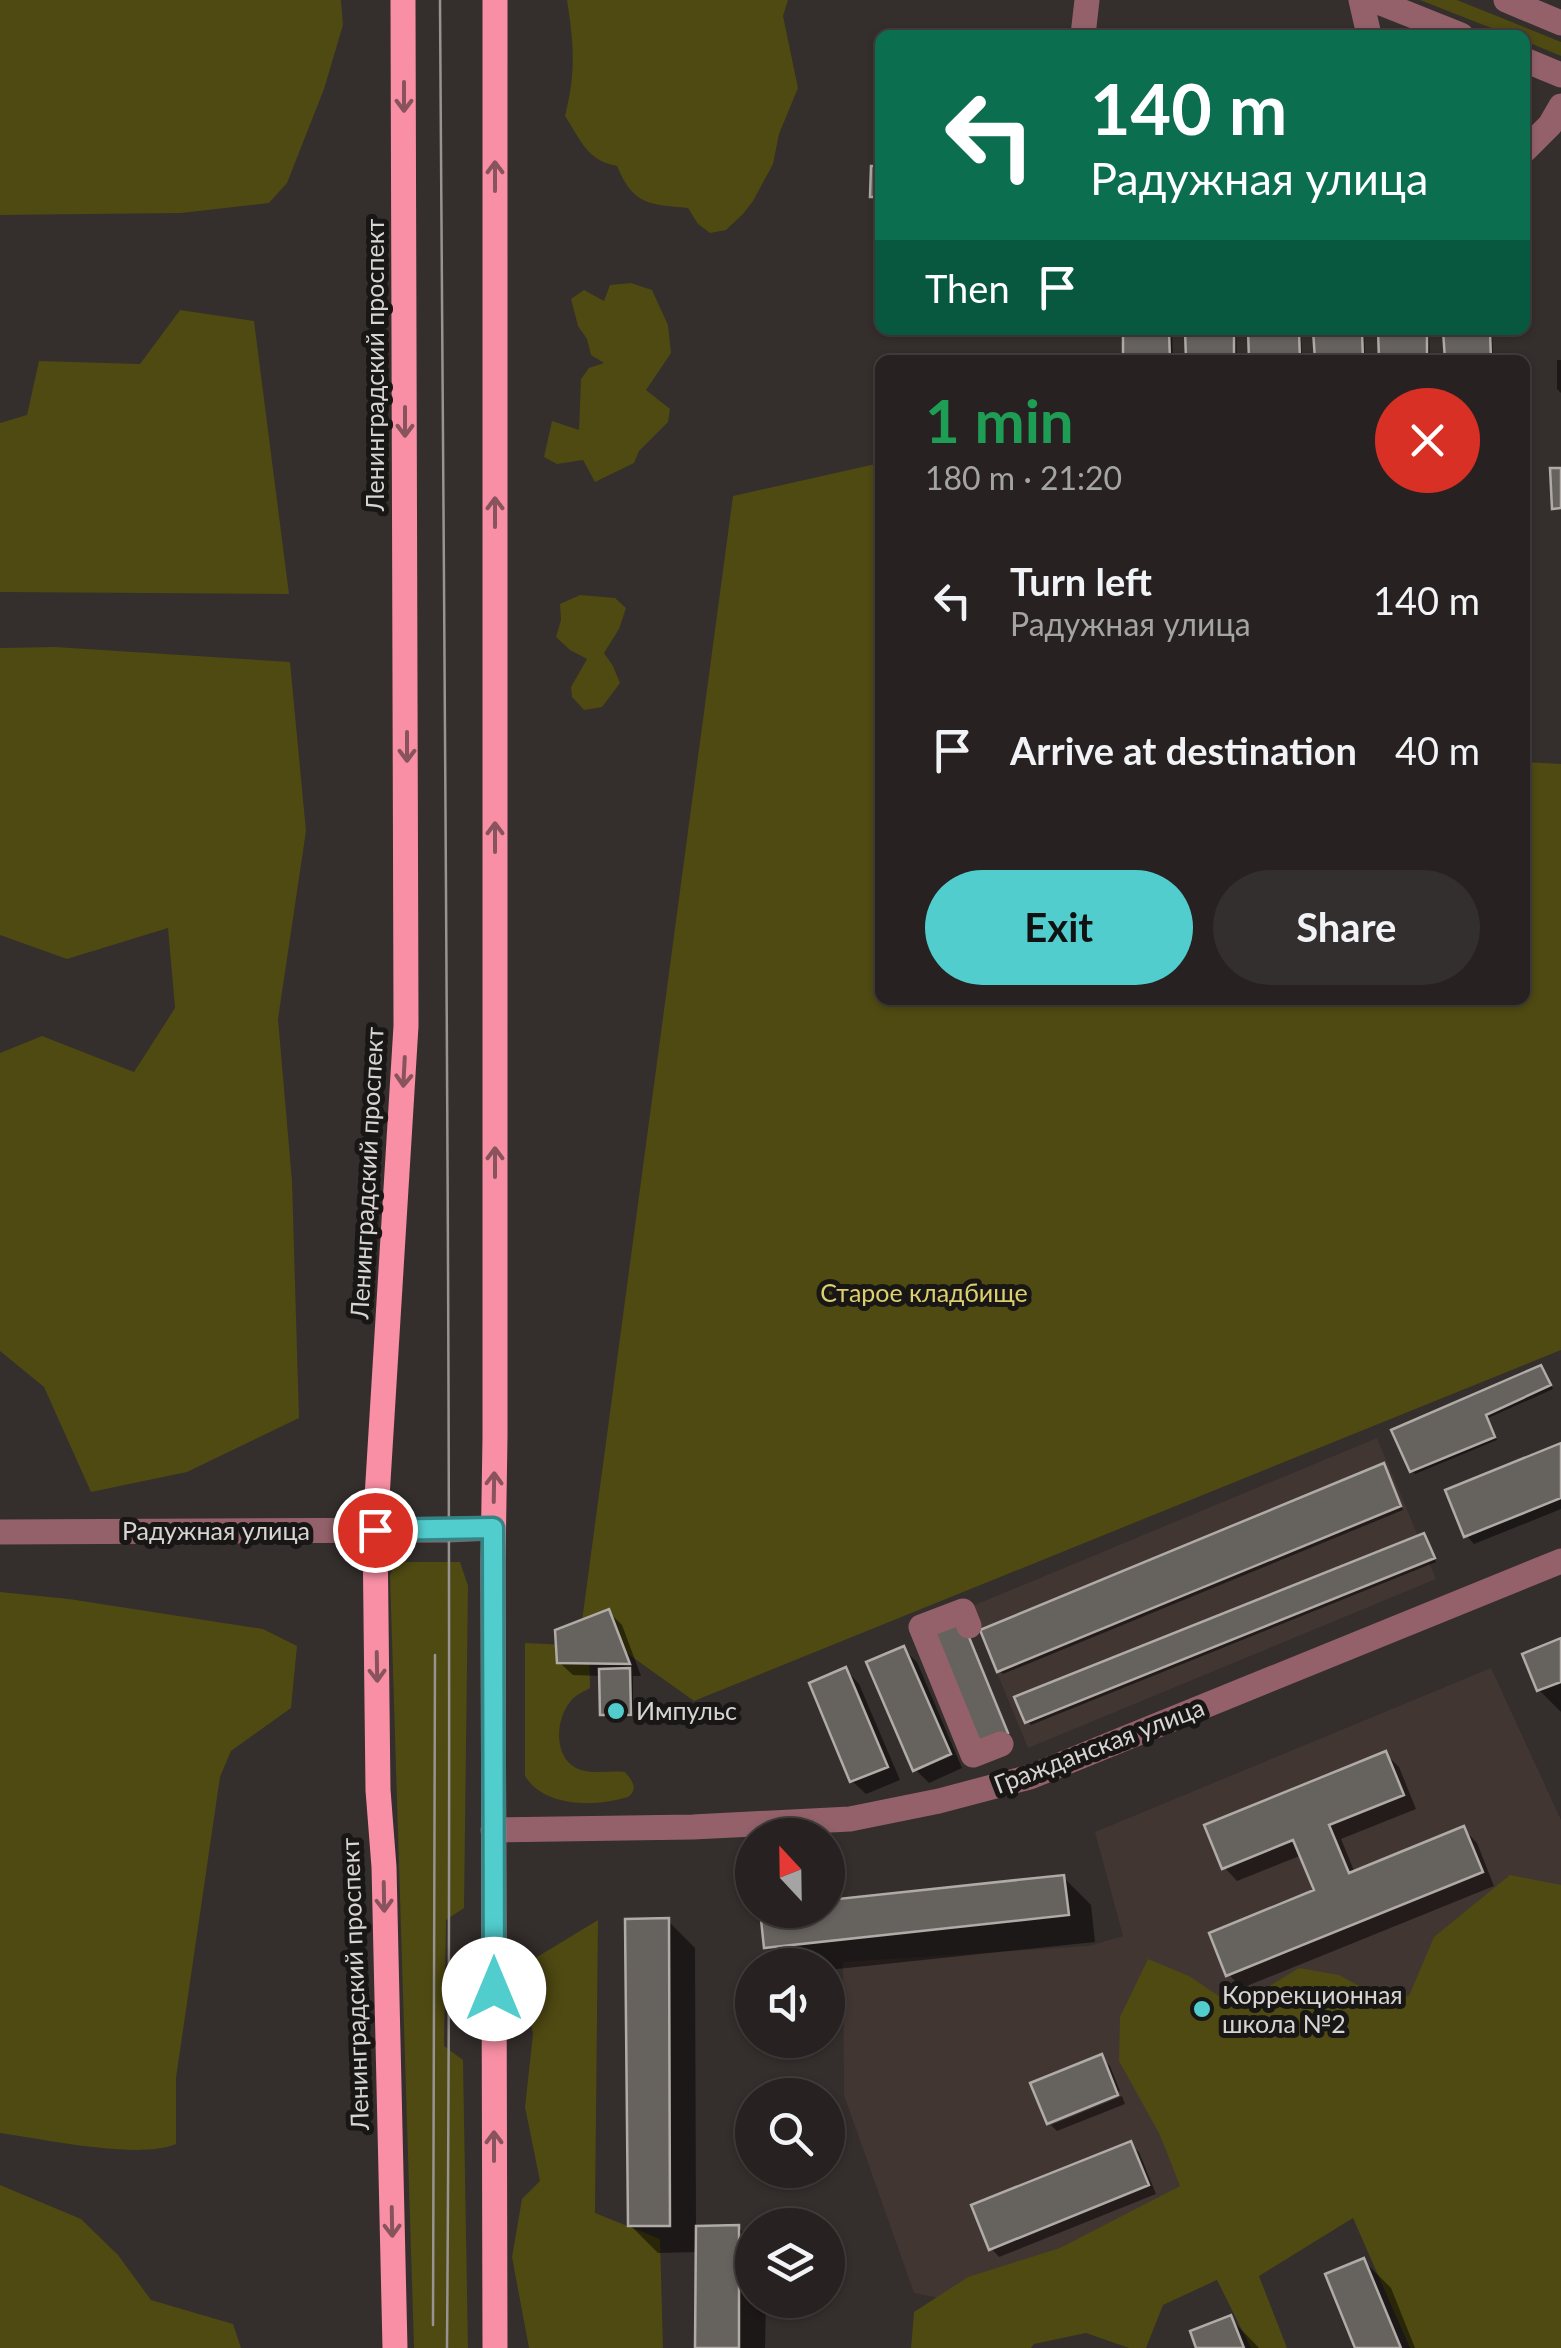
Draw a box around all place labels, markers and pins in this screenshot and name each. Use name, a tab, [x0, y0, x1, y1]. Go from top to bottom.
pin	[333, 1488, 418, 1573]
place label: Импульс	[636, 1695, 737, 1725]
marker: Импульс	[605, 1700, 627, 1722]
place label: Коррекционная школа №2	[1222, 1979, 1403, 2038]
marker: Коррекционная школа №2	[1191, 1998, 1213, 2020]

